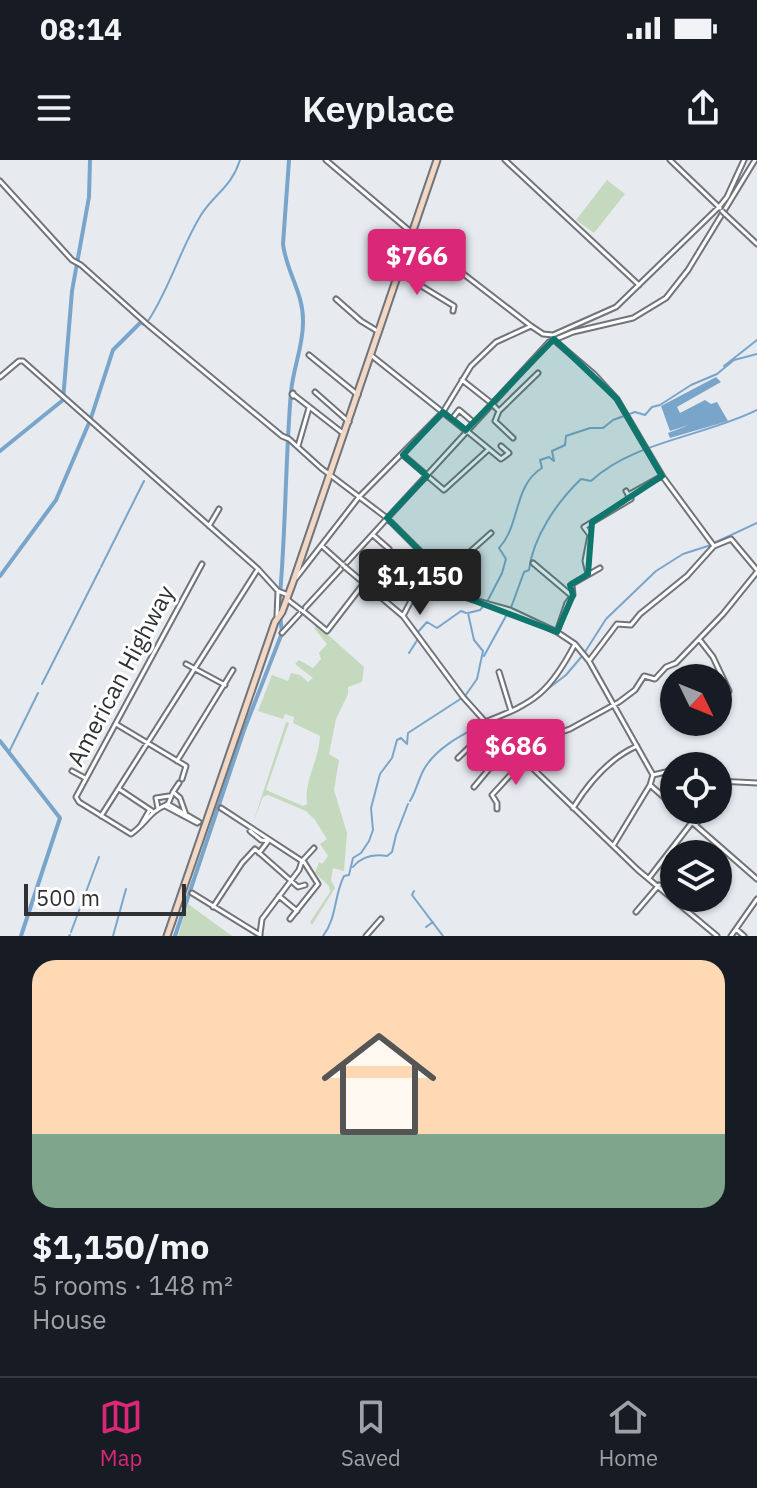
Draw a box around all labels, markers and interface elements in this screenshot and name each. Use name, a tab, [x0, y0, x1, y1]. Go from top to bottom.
text: 08:14	[40, 9, 122, 48]
text: Keyplace	[302, 85, 455, 132]
icon: menu	[32, 86, 76, 130]
icon: share	[681, 86, 725, 130]
pin: $766	[370, 229, 464, 297]
text: $766	[386, 238, 448, 272]
pin: $1,150	[355, 549, 485, 617]
text: $1,150	[377, 558, 463, 592]
street label: American Highway	[59, 579, 181, 772]
north arrow	[660, 664, 732, 736]
map controls	[660, 664, 732, 912]
pin: $686	[469, 719, 563, 787]
text: $686	[485, 728, 547, 762]
button: locate	[660, 752, 732, 824]
button: layers	[660, 840, 732, 912]
scale bar	[24, 880, 186, 916]
text: 500 m	[36, 883, 100, 912]
icon: home	[307, 1012, 451, 1156]
text: $1,150/mo	[32, 1224, 209, 1268]
text: 5 rooms · 148 m²	[32, 1268, 233, 1302]
text: House	[32, 1302, 107, 1336]
tab: Map	[99, 1395, 143, 1472]
tab: Saved	[341, 1395, 401, 1472]
tab: Home	[599, 1395, 658, 1472]

